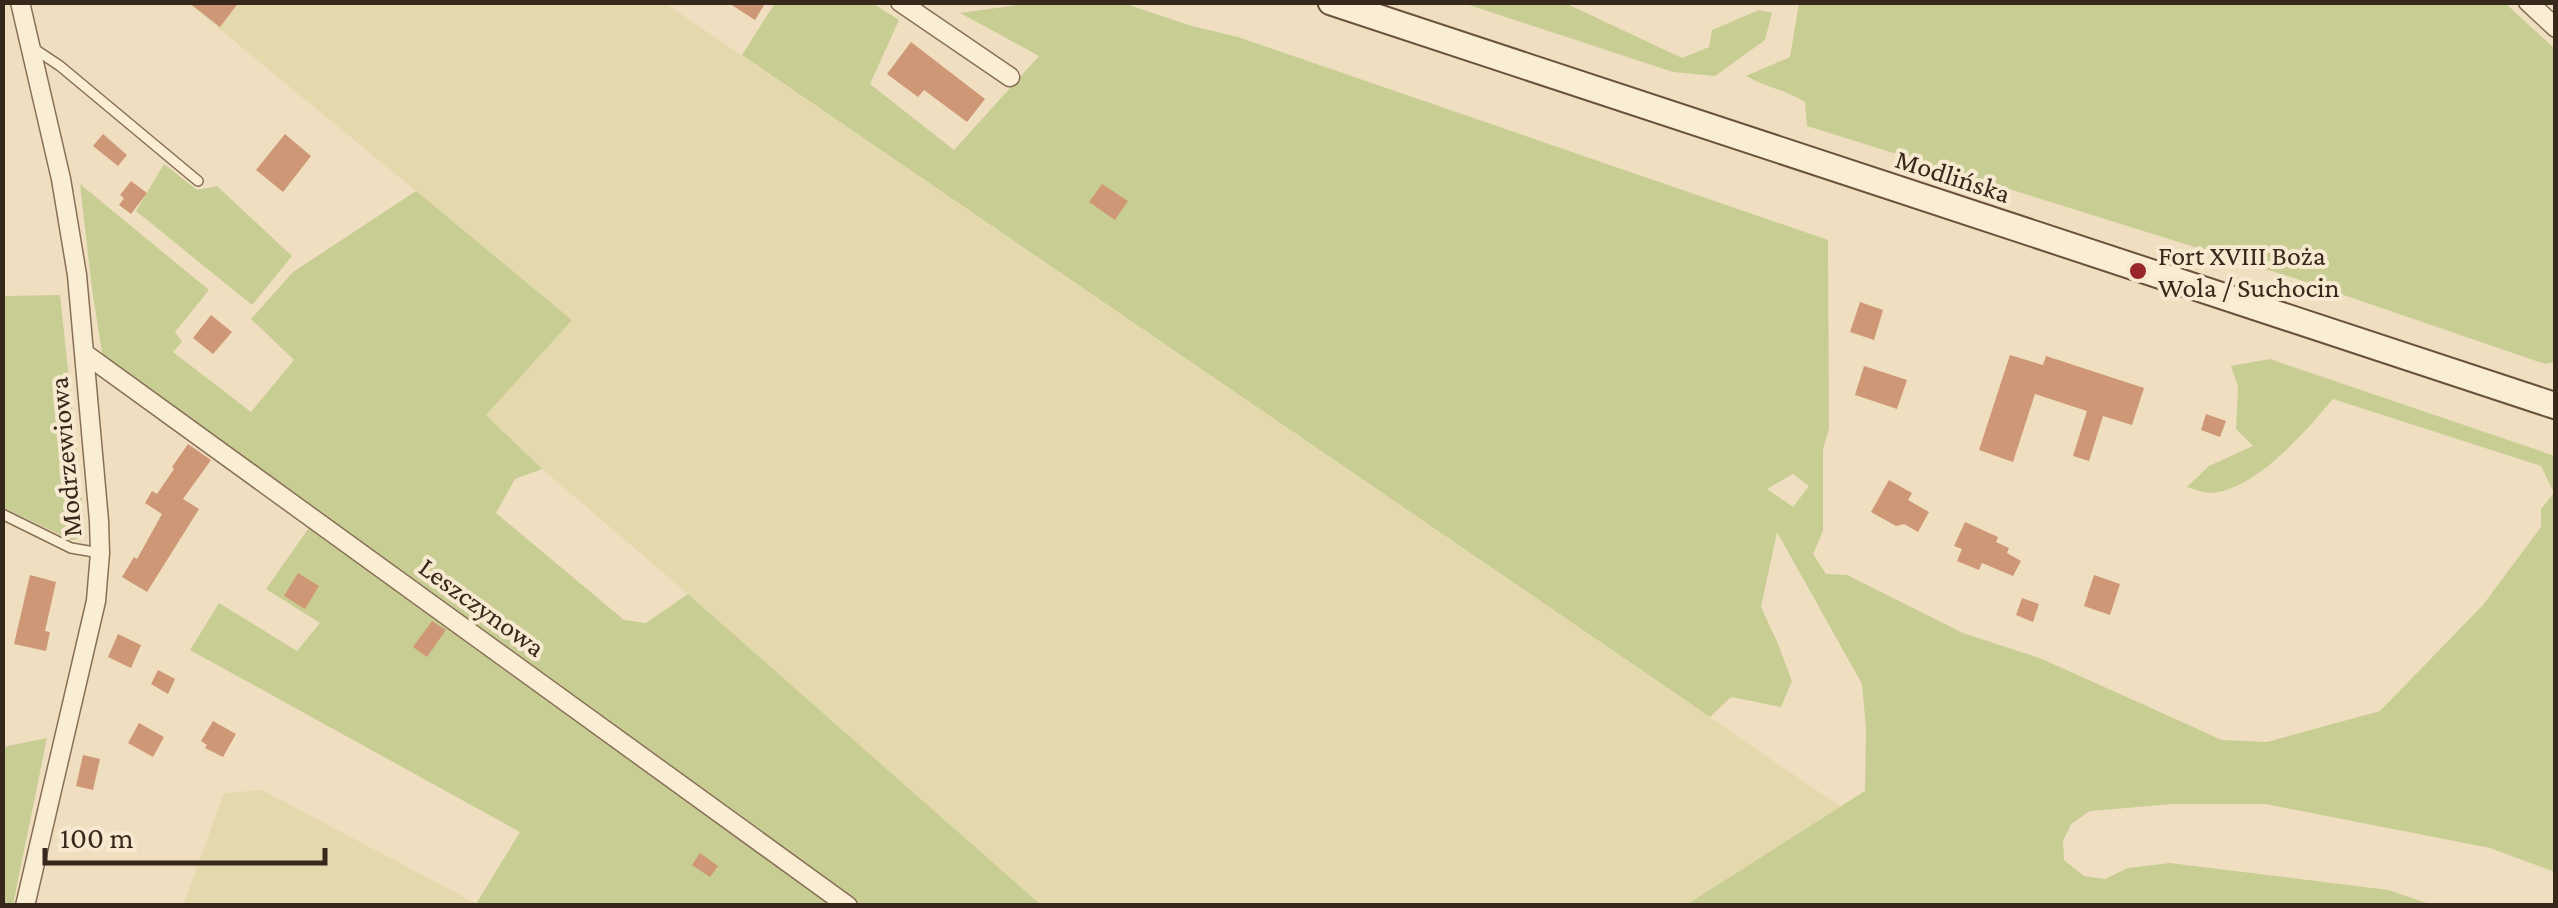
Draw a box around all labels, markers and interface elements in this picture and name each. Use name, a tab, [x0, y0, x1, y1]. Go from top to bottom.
street label: Modlińska	[1892, 143, 2014, 209]
place label: Fort XVIII Boża Wola / Suchocin	[2158, 240, 2340, 303]
marker: Fort XVIII Boża Wola / Suchocin	[2127, 260, 2149, 282]
street label: Modrzewiowa	[43, 375, 87, 539]
street label: Leszczynowa	[413, 551, 551, 663]
scale bar	[45, 803, 325, 865]
text: 100 m	[60, 821, 134, 854]

